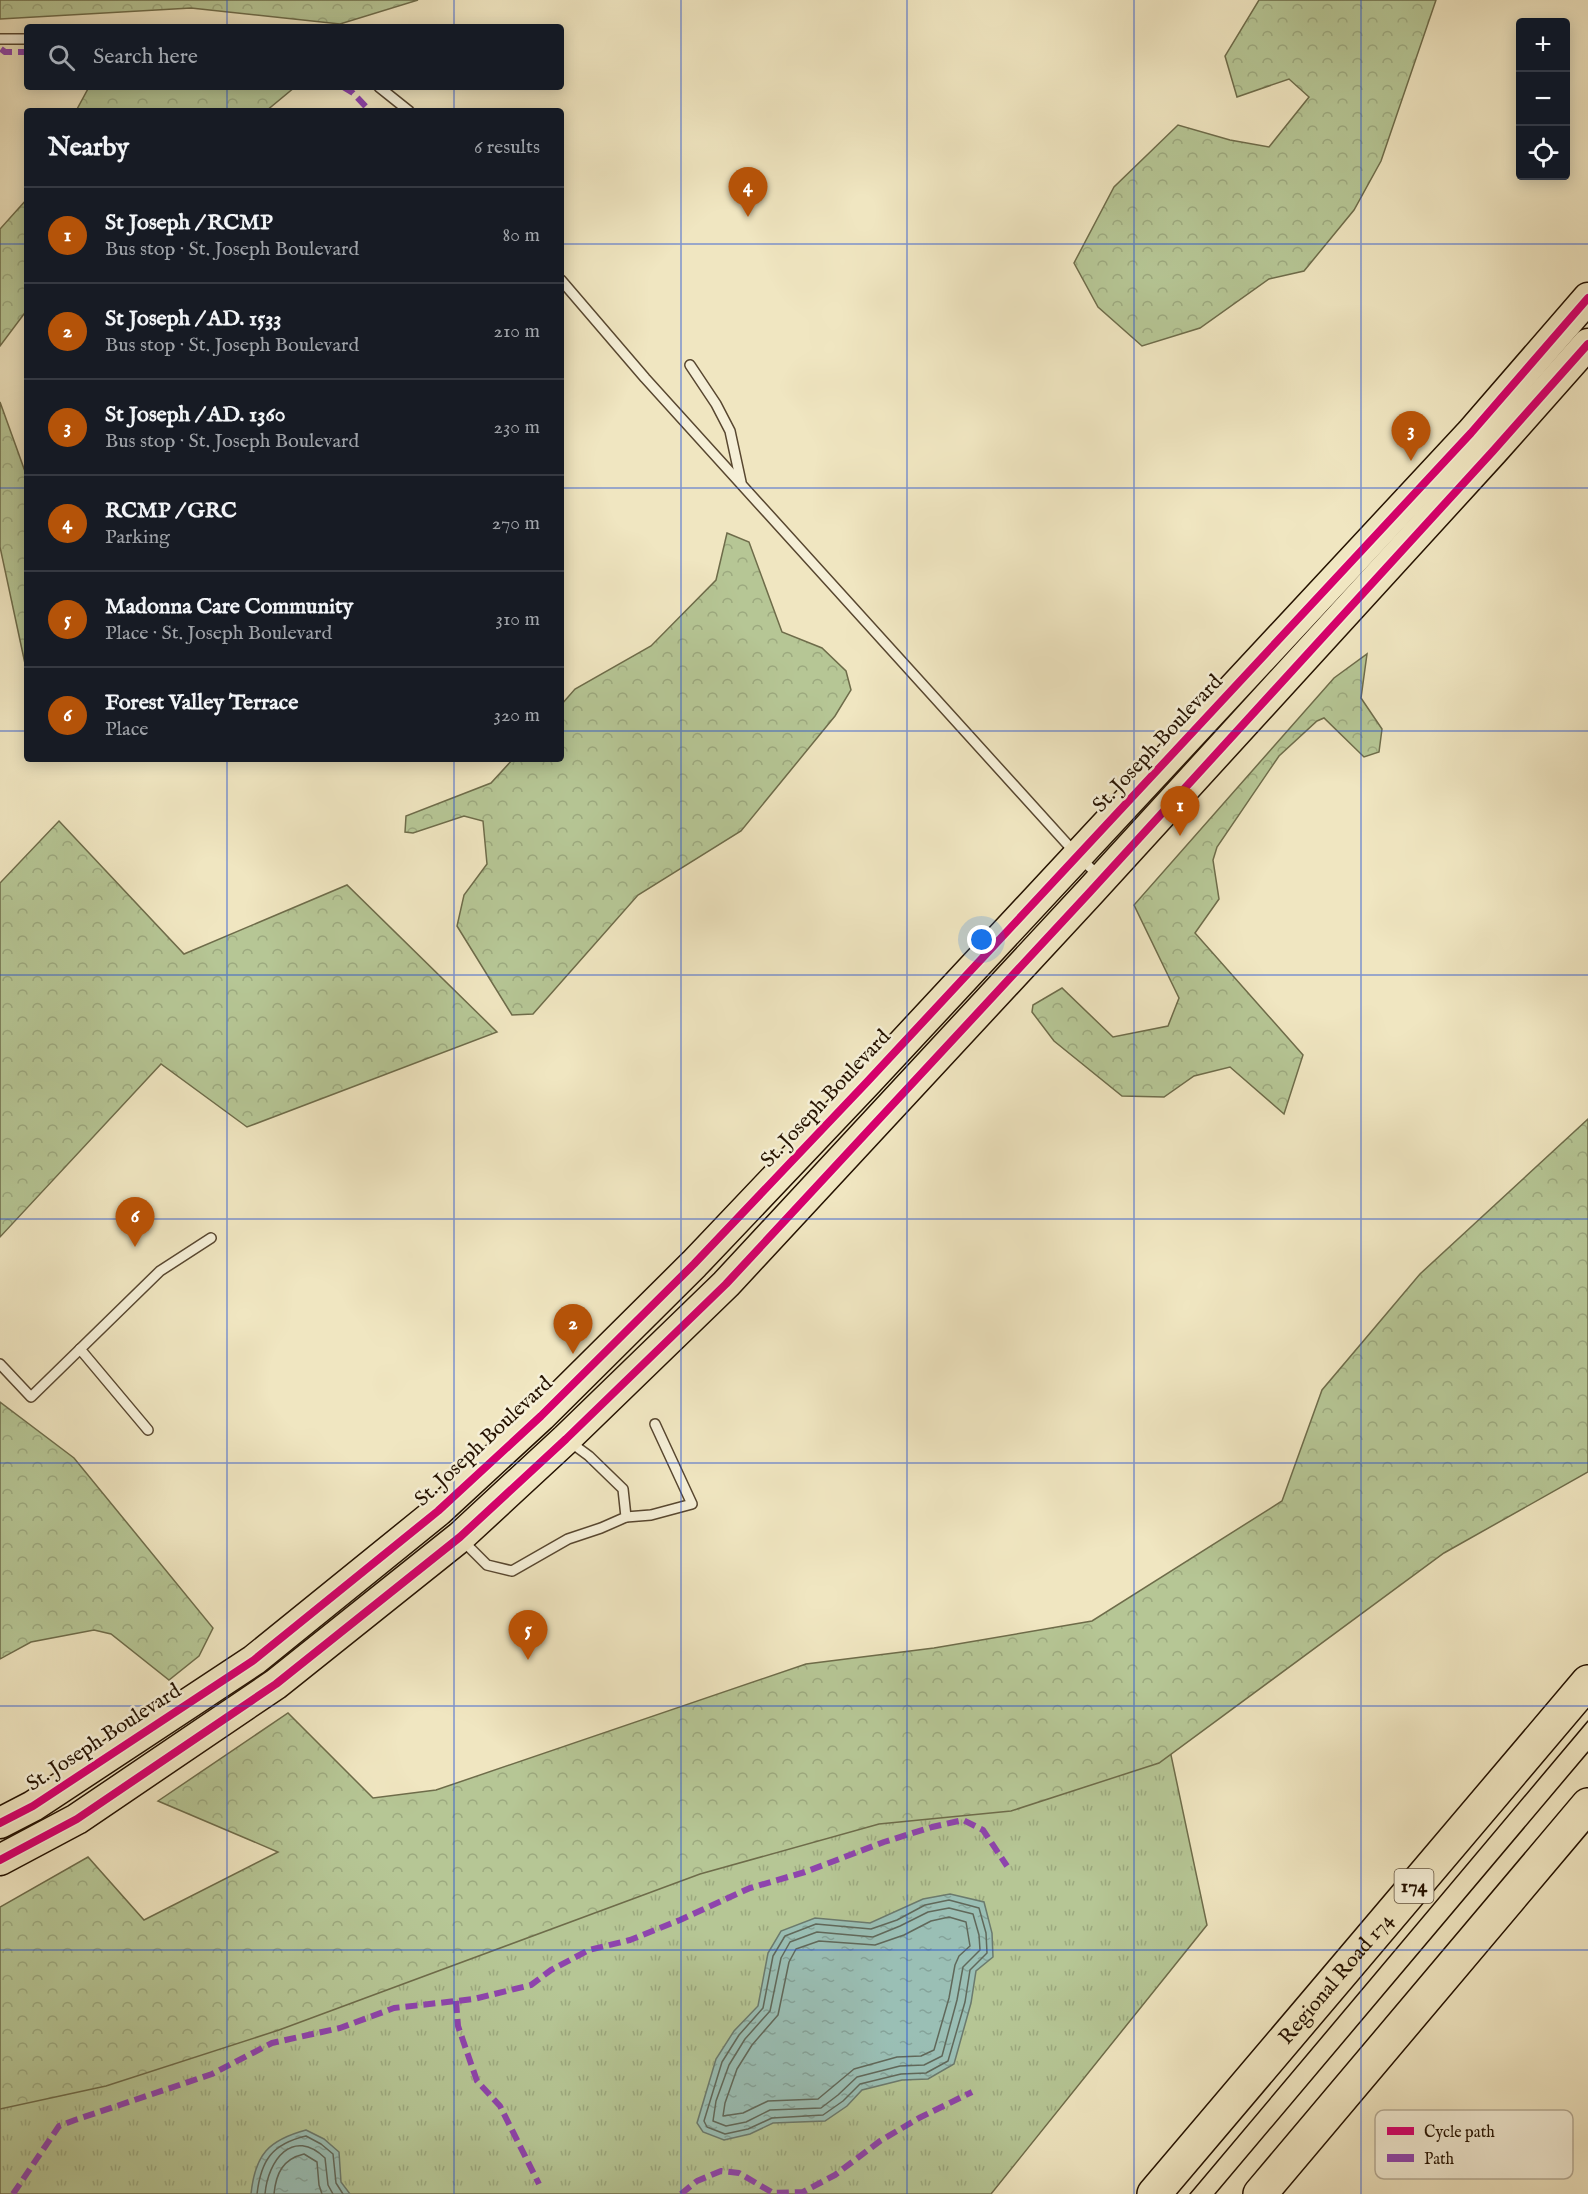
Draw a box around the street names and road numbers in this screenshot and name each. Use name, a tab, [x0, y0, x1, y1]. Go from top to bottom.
street label: St. Joseph Boulevard	[1087, 669, 1229, 819]
street label: St. Joseph Boulevard	[755, 1024, 897, 1174]
street label: St. Joseph Boulevard	[409, 1371, 559, 1513]
street label: St. Joseph Boulevard	[22, 1677, 187, 1798]
road number: 174	[1394, 1869, 1434, 1903]
street label: Regional Road 174	[1273, 1907, 1400, 2050]

